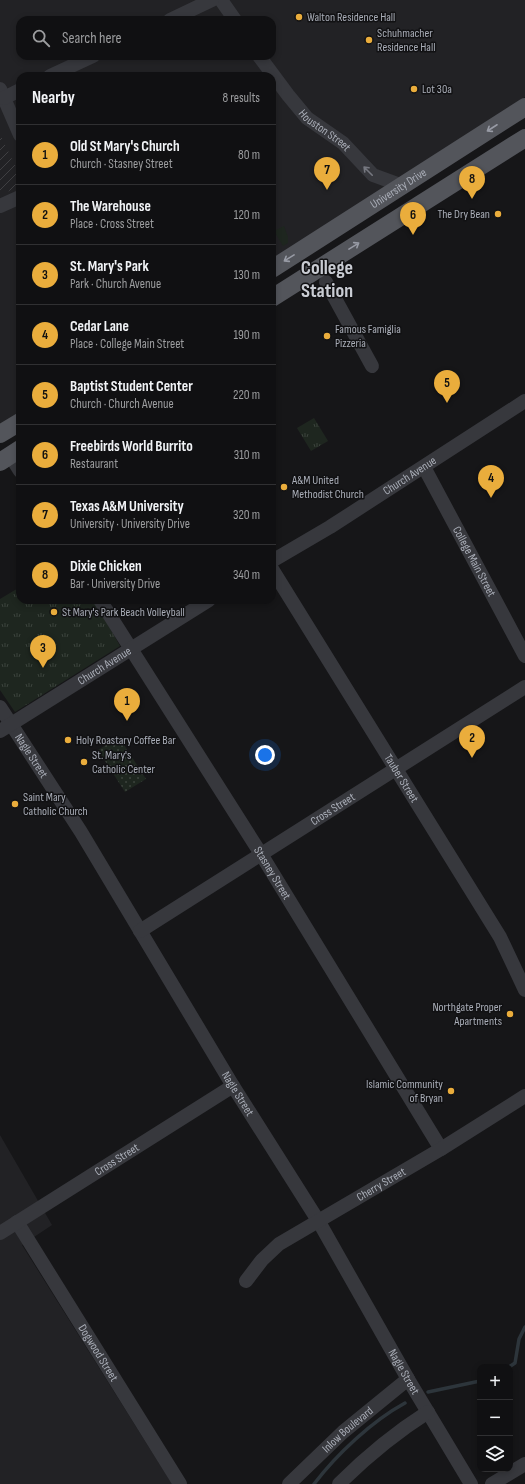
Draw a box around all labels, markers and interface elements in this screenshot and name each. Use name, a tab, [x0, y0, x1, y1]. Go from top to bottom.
place label: Walton Residence Hall	[307, 10, 395, 25]
marker: Walton Residence Hall	[294, 12, 304, 22]
search box	[16, 16, 276, 60]
place label: Schuhmacher Residence Hall	[377, 26, 435, 55]
icon: search	[30, 27, 52, 49]
text: Search here	[62, 29, 122, 48]
marker: Schuhmacher Residence Hall	[364, 35, 374, 45]
place label: Lot 30a	[422, 82, 452, 97]
marker: Lot 30a	[409, 84, 419, 94]
text: Nearby	[32, 88, 75, 108]
text: 8 results	[222, 90, 260, 106]
street label: Houston Street	[295, 106, 354, 155]
one-way arrow	[487, 124, 498, 132]
text: Old St Mary's Church	[70, 137, 180, 156]
text: 1	[42, 147, 48, 163]
text: 80 m	[238, 147, 260, 163]
text: Church · Stasney Street	[70, 156, 173, 172]
pin: 7	[314, 157, 340, 190]
street label: University Drive	[367, 165, 429, 212]
one-way arrow	[363, 166, 373, 176]
pin: 8	[459, 166, 485, 199]
text: The Warehouse	[70, 197, 151, 216]
pin: 6	[400, 202, 426, 235]
text: 2	[42, 207, 48, 223]
text: 120 m	[234, 207, 260, 223]
place label: The Dry Bean	[437, 207, 490, 222]
marker: The Dry Bean	[493, 209, 503, 219]
text: Place · Cross Street	[70, 216, 154, 232]
one-way arrow	[348, 242, 360, 250]
one-way arrow	[284, 254, 295, 262]
district label: College Station	[301, 256, 353, 303]
text: St. Mary's Park	[70, 257, 149, 276]
text: 3	[42, 267, 48, 283]
text: 130 m	[234, 267, 260, 283]
text: Park · Church Avenue	[70, 276, 161, 292]
text: Cedar Lane	[70, 317, 129, 336]
place label: Famous Famiglia Pizzeria	[335, 322, 401, 351]
text: 4	[42, 327, 48, 343]
text: 190 m	[233, 327, 260, 343]
marker: Famous Famiglia Pizzeria	[322, 331, 332, 341]
text: Place · College Main Street	[70, 336, 184, 352]
pin: 5	[434, 370, 460, 403]
text: Baptist Student Center	[70, 377, 193, 396]
text: 5	[42, 387, 48, 403]
text: 220 m	[233, 387, 260, 403]
text: Church · Church Avenue	[70, 396, 174, 412]
text: Freebirds World Burrito	[70, 437, 193, 456]
text: 6	[42, 447, 48, 463]
text: 310 m	[234, 447, 260, 463]
street label: Church Avenue	[380, 453, 439, 498]
text: Restaurant	[70, 456, 118, 472]
pin: 4	[478, 465, 504, 498]
place label: A&M United Methodist Church	[291, 473, 364, 502]
marker: A&M United Methodist Church	[279, 482, 289, 492]
text: Texas A&M University	[70, 497, 184, 516]
text: 7	[42, 507, 48, 523]
text: 320 m	[233, 507, 260, 523]
text: University · University Drive	[70, 516, 190, 532]
street label: College Main Street	[449, 523, 500, 600]
text: Dixie Chicken	[70, 557, 142, 576]
text: 8	[42, 567, 48, 583]
text: 340 m	[233, 567, 260, 583]
text: Bar · University Drive	[70, 576, 160, 592]
place label: St Mary's Park Beach Volleyball	[62, 605, 185, 620]
marker: St Mary's Park Beach Volleyball	[49, 607, 59, 617]
pin: 3	[30, 635, 56, 668]
street label: Church Avenue	[75, 643, 134, 688]
pin: 1	[114, 688, 140, 721]
pin: 2	[459, 725, 485, 758]
street label: Nagle Street	[12, 731, 52, 781]
place label: Holy Roastary Coffee Bar	[76, 733, 176, 748]
marker: Holy Roastary Coffee Bar	[63, 735, 73, 745]
your location	[255, 745, 275, 765]
place label: St. Mary's Catholic Center	[92, 748, 156, 777]
street label: Tauber Street	[381, 751, 422, 805]
marker: St. Mary's Catholic Center	[79, 757, 89, 767]
street label: Cross Street	[308, 789, 358, 829]
place label: Saint Mary Catholic Church	[23, 790, 88, 819]
marker: Saint Mary Catholic Church	[10, 799, 20, 809]
street label: Stasney Street	[251, 844, 295, 903]
place label: Northgate Proper Apartments	[432, 1000, 503, 1029]
marker: Northgate Proper Apartments	[505, 1009, 515, 1019]
street label: Nagle Street	[218, 1068, 258, 1119]
place label: Islamic Community of Bryan	[366, 1077, 443, 1106]
marker: Islamic Community of Bryan	[446, 1086, 456, 1096]
street label: Cross Street	[92, 1140, 142, 1179]
street label: Cherry Street	[354, 1164, 409, 1204]
street label: Dogwood Street	[75, 1321, 122, 1384]
street label: Nagle Street	[385, 1346, 423, 1397]
map controls	[477, 1364, 513, 1472]
button: +	[477, 1364, 513, 1400]
button: −	[477, 1400, 513, 1436]
street label: Inlow Boulevard	[319, 1403, 376, 1456]
button: layers	[477, 1436, 513, 1472]

